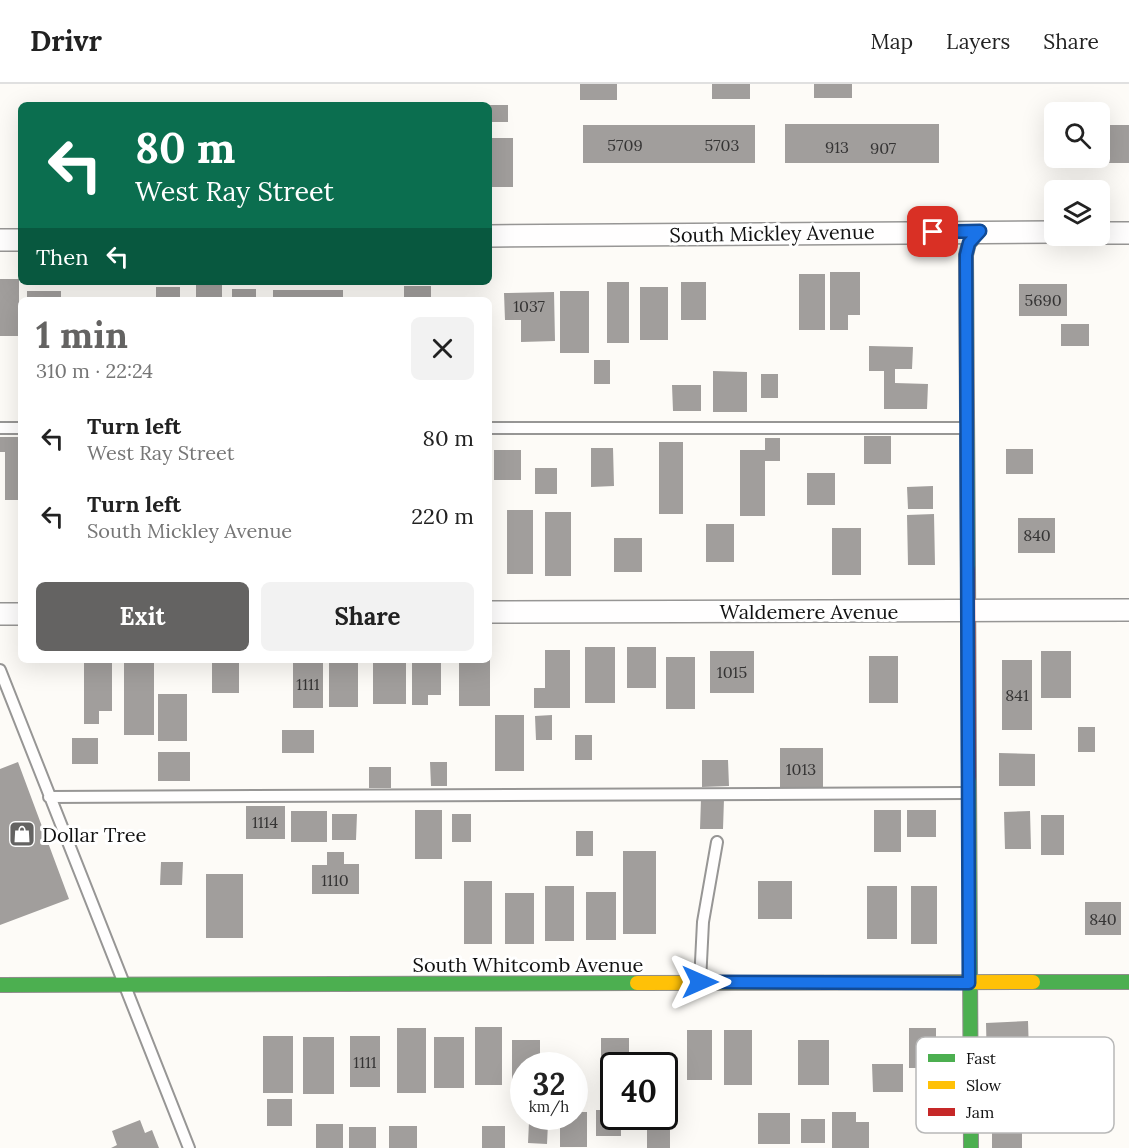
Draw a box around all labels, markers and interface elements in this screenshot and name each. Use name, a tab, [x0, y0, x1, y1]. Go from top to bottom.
text: Drivr	[30, 23, 102, 59]
text: Map	[870, 28, 913, 55]
text: Layers	[946, 28, 1010, 55]
text: Share	[1043, 28, 1099, 55]
map controls	[1044, 102, 1110, 246]
button: search	[1044, 102, 1110, 168]
text: 80 m	[135, 121, 235, 175]
icon: left	[36, 126, 114, 204]
house number: 5709	[607, 135, 643, 155]
house number: 5703	[705, 135, 740, 155]
house number: 913	[825, 137, 849, 157]
house number: 907	[870, 138, 897, 158]
text: West Ray Street	[135, 174, 334, 208]
button: layers	[1044, 180, 1110, 246]
pin	[907, 206, 958, 257]
icon: arrive	[916, 215, 949, 248]
street label: South Mickley Avenue	[669, 219, 875, 247]
icon: left	[101, 240, 134, 273]
text: Then	[36, 243, 89, 271]
house number: 5690	[1024, 290, 1062, 310]
house number: 1037	[513, 296, 545, 316]
text: 1 min	[36, 312, 128, 358]
button: close	[411, 317, 474, 380]
text: 310 m · 22:24	[36, 358, 153, 383]
text: Turn left	[87, 412, 181, 440]
icon: left	[36, 422, 69, 455]
text: 80 m	[423, 424, 474, 452]
text: West Ray Street	[87, 440, 234, 465]
text: Turn left	[87, 490, 181, 518]
icon: left	[36, 500, 69, 533]
text: 220 m	[411, 502, 474, 530]
text: South Mickley Avenue	[87, 518, 292, 543]
house number: 840	[1023, 525, 1051, 545]
button: Exit	[36, 582, 249, 651]
button: Share	[261, 582, 474, 651]
street label: Waldemere Avenue	[720, 599, 899, 624]
house number: 1015	[717, 662, 747, 682]
house number: 1111	[296, 674, 320, 694]
house number: 841	[1005, 685, 1029, 705]
house number: 1013	[786, 759, 816, 779]
house number: 1114	[252, 812, 278, 832]
shop icon: Dollar Tree	[7, 819, 37, 849]
place label: Dollar Tree	[42, 822, 146, 847]
house number: 1110	[321, 870, 349, 890]
house number: 840	[1089, 909, 1117, 929]
position arrow	[668, 950, 732, 1014]
street label: South Whitcomb Avenue	[413, 952, 644, 977]
legend	[916, 1037, 1114, 1133]
text: Fast	[966, 1048, 997, 1068]
house number: 1111	[353, 1052, 377, 1072]
speed limit sign: 40	[600, 1052, 678, 1130]
text: 32	[533, 1065, 565, 1103]
text: Slow	[966, 1075, 1002, 1095]
text: km/h	[529, 1097, 569, 1116]
text: Jam	[965, 1102, 994, 1122]

